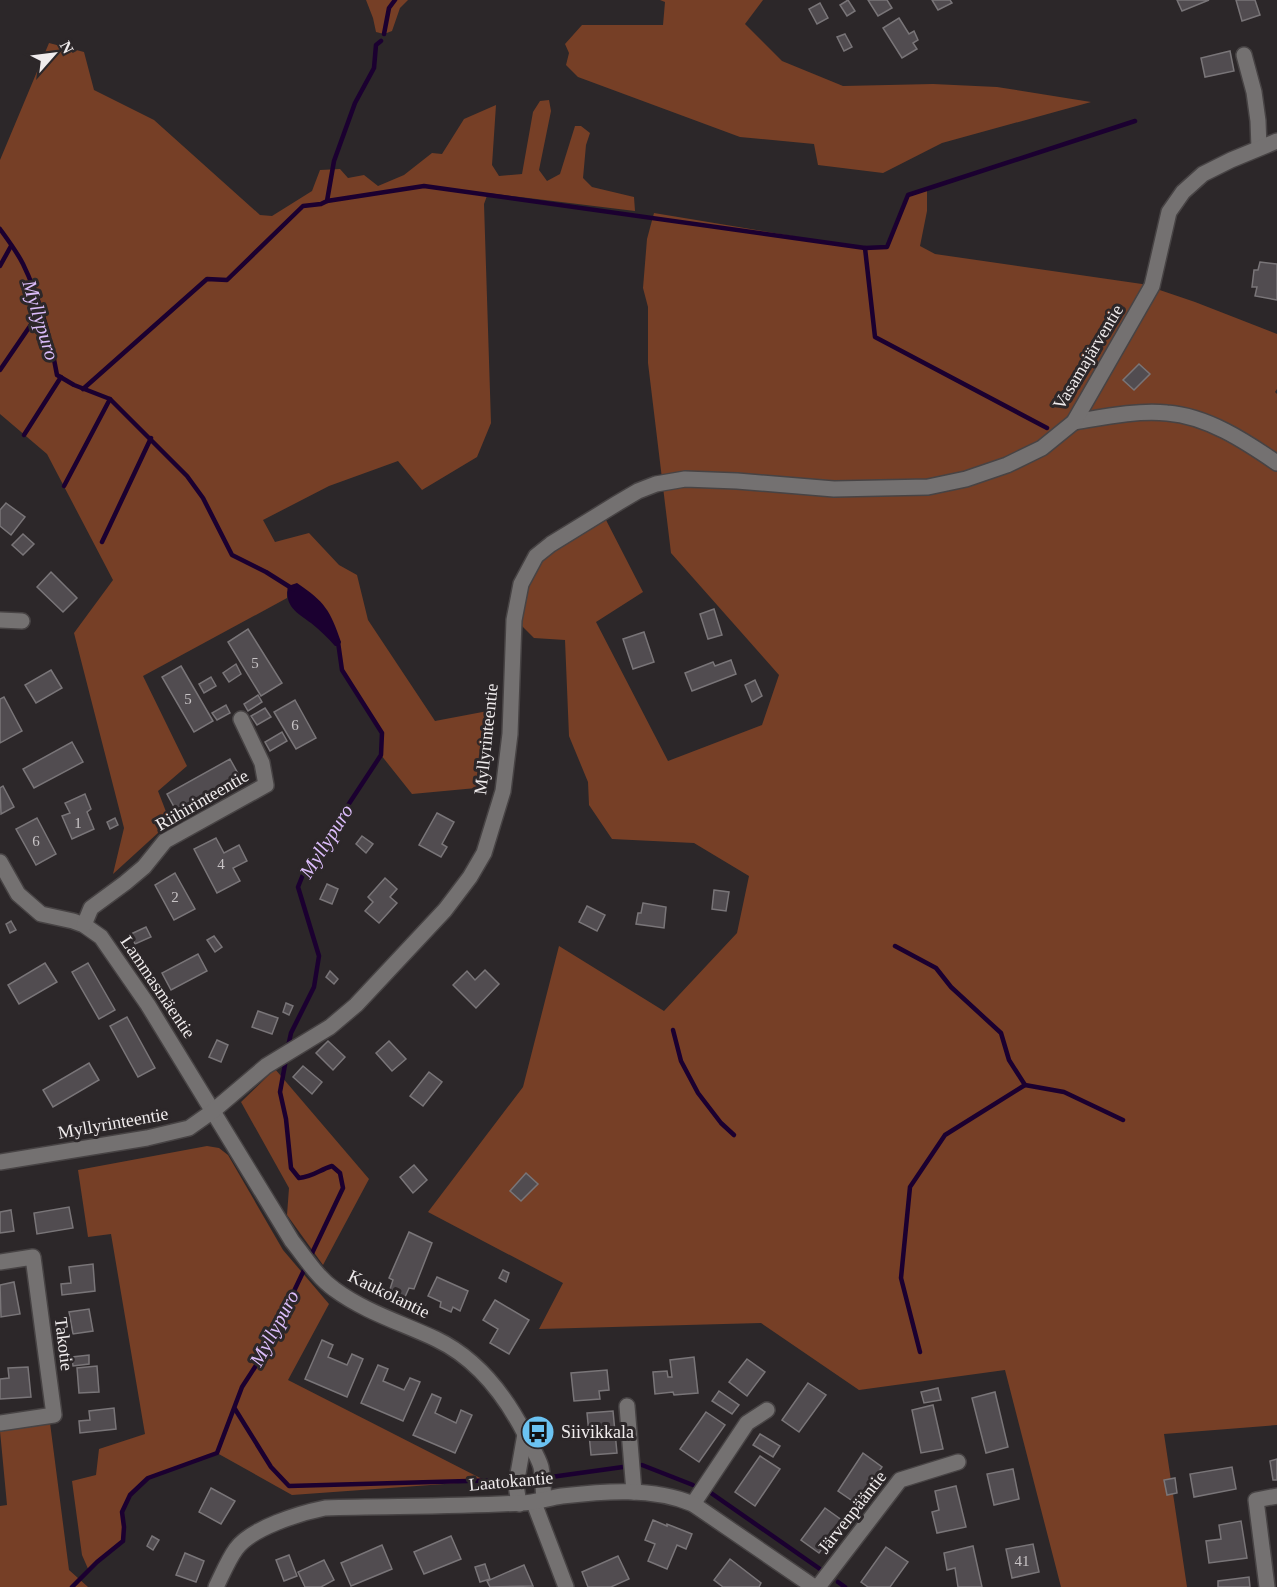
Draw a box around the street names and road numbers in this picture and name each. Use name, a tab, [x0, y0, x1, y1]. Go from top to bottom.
street label: Vasamajärventie	[1049, 301, 1127, 413]
street label: Myllyrinteentie	[470, 682, 502, 796]
street label: Riihirinteentie	[152, 765, 252, 835]
street label: Lammasmäentie	[116, 932, 200, 1042]
street label: Myllyrinteentie	[56, 1103, 170, 1143]
street label: Kaukolantie	[345, 1266, 433, 1322]
street label: Takotie	[51, 1316, 77, 1372]
street label: Laatokantie	[468, 1467, 554, 1495]
street label: Järvenpääntie	[814, 1467, 890, 1557]

